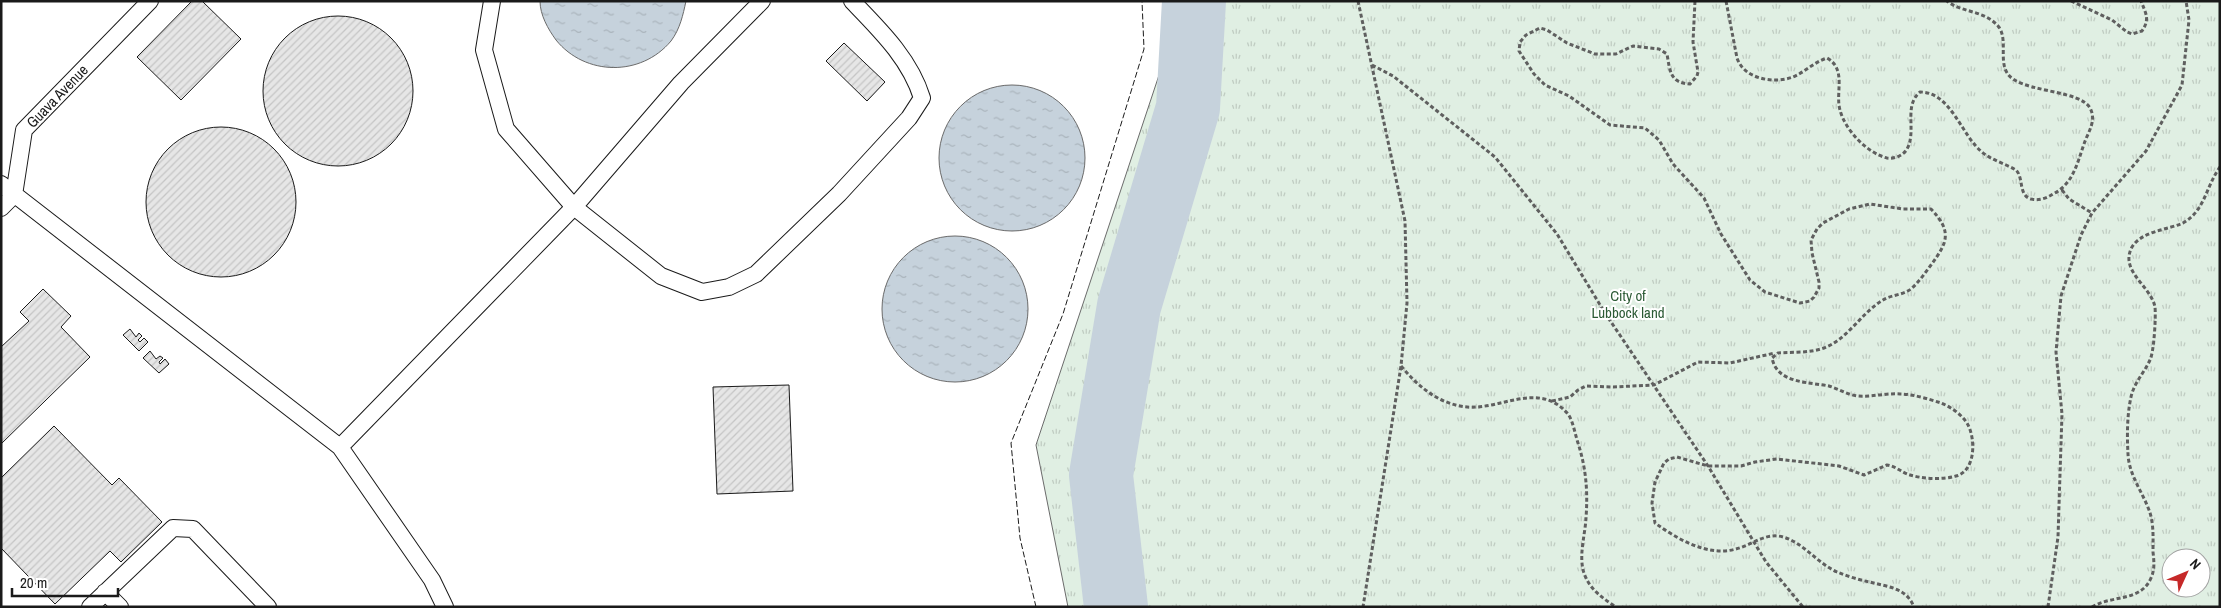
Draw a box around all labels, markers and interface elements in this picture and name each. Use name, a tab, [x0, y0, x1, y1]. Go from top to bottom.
street label: Guava Avenue	[21, 60, 93, 132]
park label: City of Lubbock land	[1591, 285, 1665, 323]
north arrow	[2161, 548, 2211, 598]
text: N	[2186, 555, 2205, 573]
scale bar	[12, 566, 119, 598]
text: 20 m	[20, 572, 47, 593]

